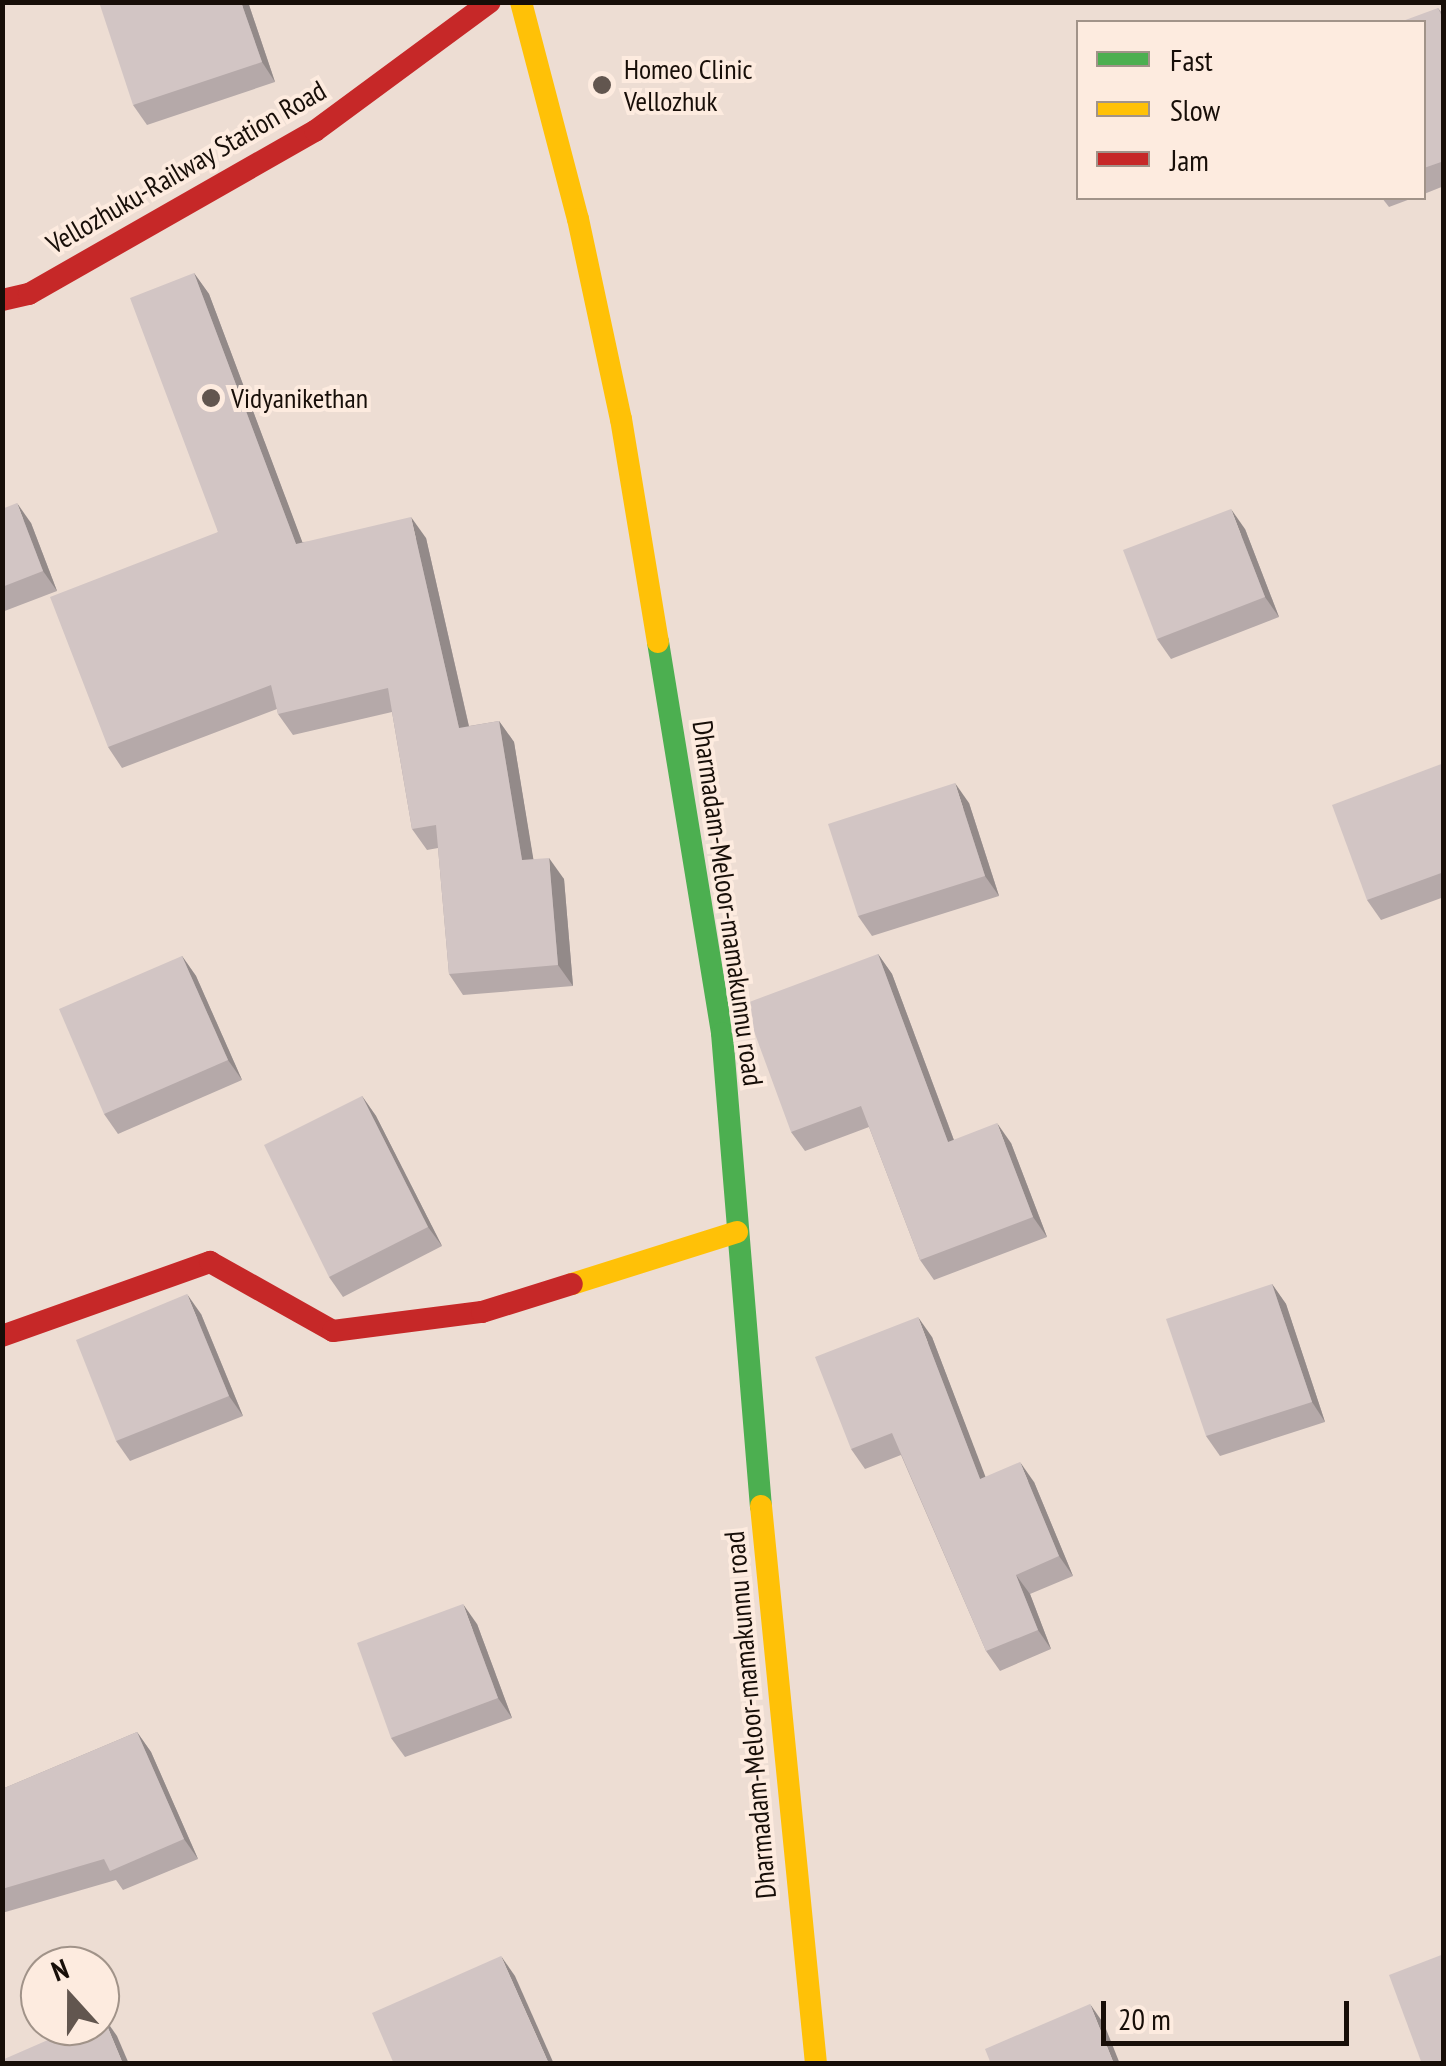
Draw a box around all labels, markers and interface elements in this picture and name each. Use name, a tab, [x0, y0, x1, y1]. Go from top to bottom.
legend	[1076, 20, 1426, 200]
text: Fast	[1170, 40, 1213, 79]
place label: Homeo Clinic Vellozhuk	[624, 52, 752, 118]
marker: Homeo Clinic Vellozhuk	[589, 72, 615, 98]
street label: Vellozhuku-Railway Station Road	[40, 73, 332, 261]
text: Slow	[1170, 90, 1220, 129]
text: Jam	[1170, 140, 1209, 179]
place label: Vidyanikethan	[231, 381, 368, 415]
marker: Vidyanikethan	[200, 387, 222, 409]
street label: Dharmadam-Meloor-mamakunnu road	[686, 718, 770, 1088]
street label: Dharmadam-Meloor-mamakunnu road	[717, 1530, 783, 1900]
north arrow	[20, 1946, 120, 2046]
text: N	[46, 1949, 73, 1989]
scale bar	[1106, 1981, 1354, 2043]
text: 20 m	[1118, 1999, 1171, 2038]

